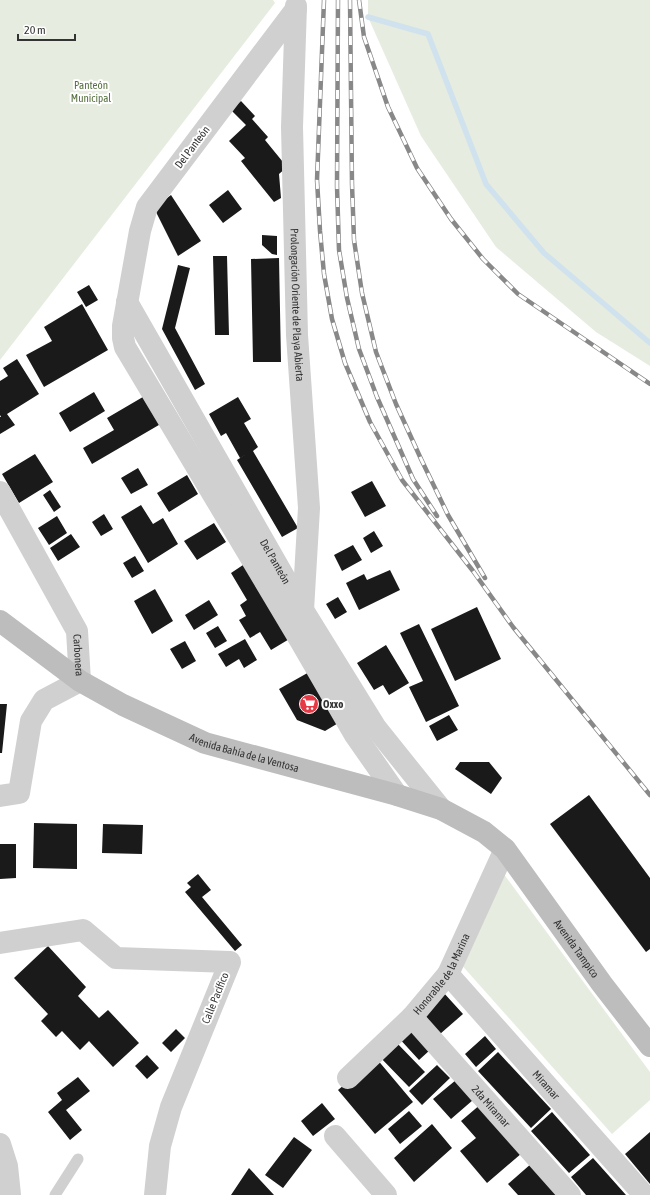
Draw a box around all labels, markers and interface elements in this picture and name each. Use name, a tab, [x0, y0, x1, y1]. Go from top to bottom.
scale bar	[18, 16, 75, 42]
text: 20 m	[24, 23, 46, 37]
park label: Panteón Municipal	[71, 79, 111, 104]
street label: Del Panteón	[172, 124, 212, 170]
street label: Prolongación Oriente de Playa Abierta	[288, 228, 306, 382]
street label: Del Panteón	[258, 537, 293, 586]
street label: Carbonera	[71, 634, 86, 676]
supermarket icon: Oxxo	[298, 693, 320, 715]
place label: Oxxo	[323, 698, 343, 710]
street label: Avenida Bahía de la Ventosa	[188, 731, 300, 774]
street label: Avenida Tampico	[552, 917, 601, 980]
street label: Honorable de la Marina	[411, 932, 472, 1017]
street label: Calle Pacífico	[199, 971, 231, 1025]
street label: Miramar	[530, 1068, 563, 1102]
street label: 2da Miramar	[469, 1083, 513, 1130]

